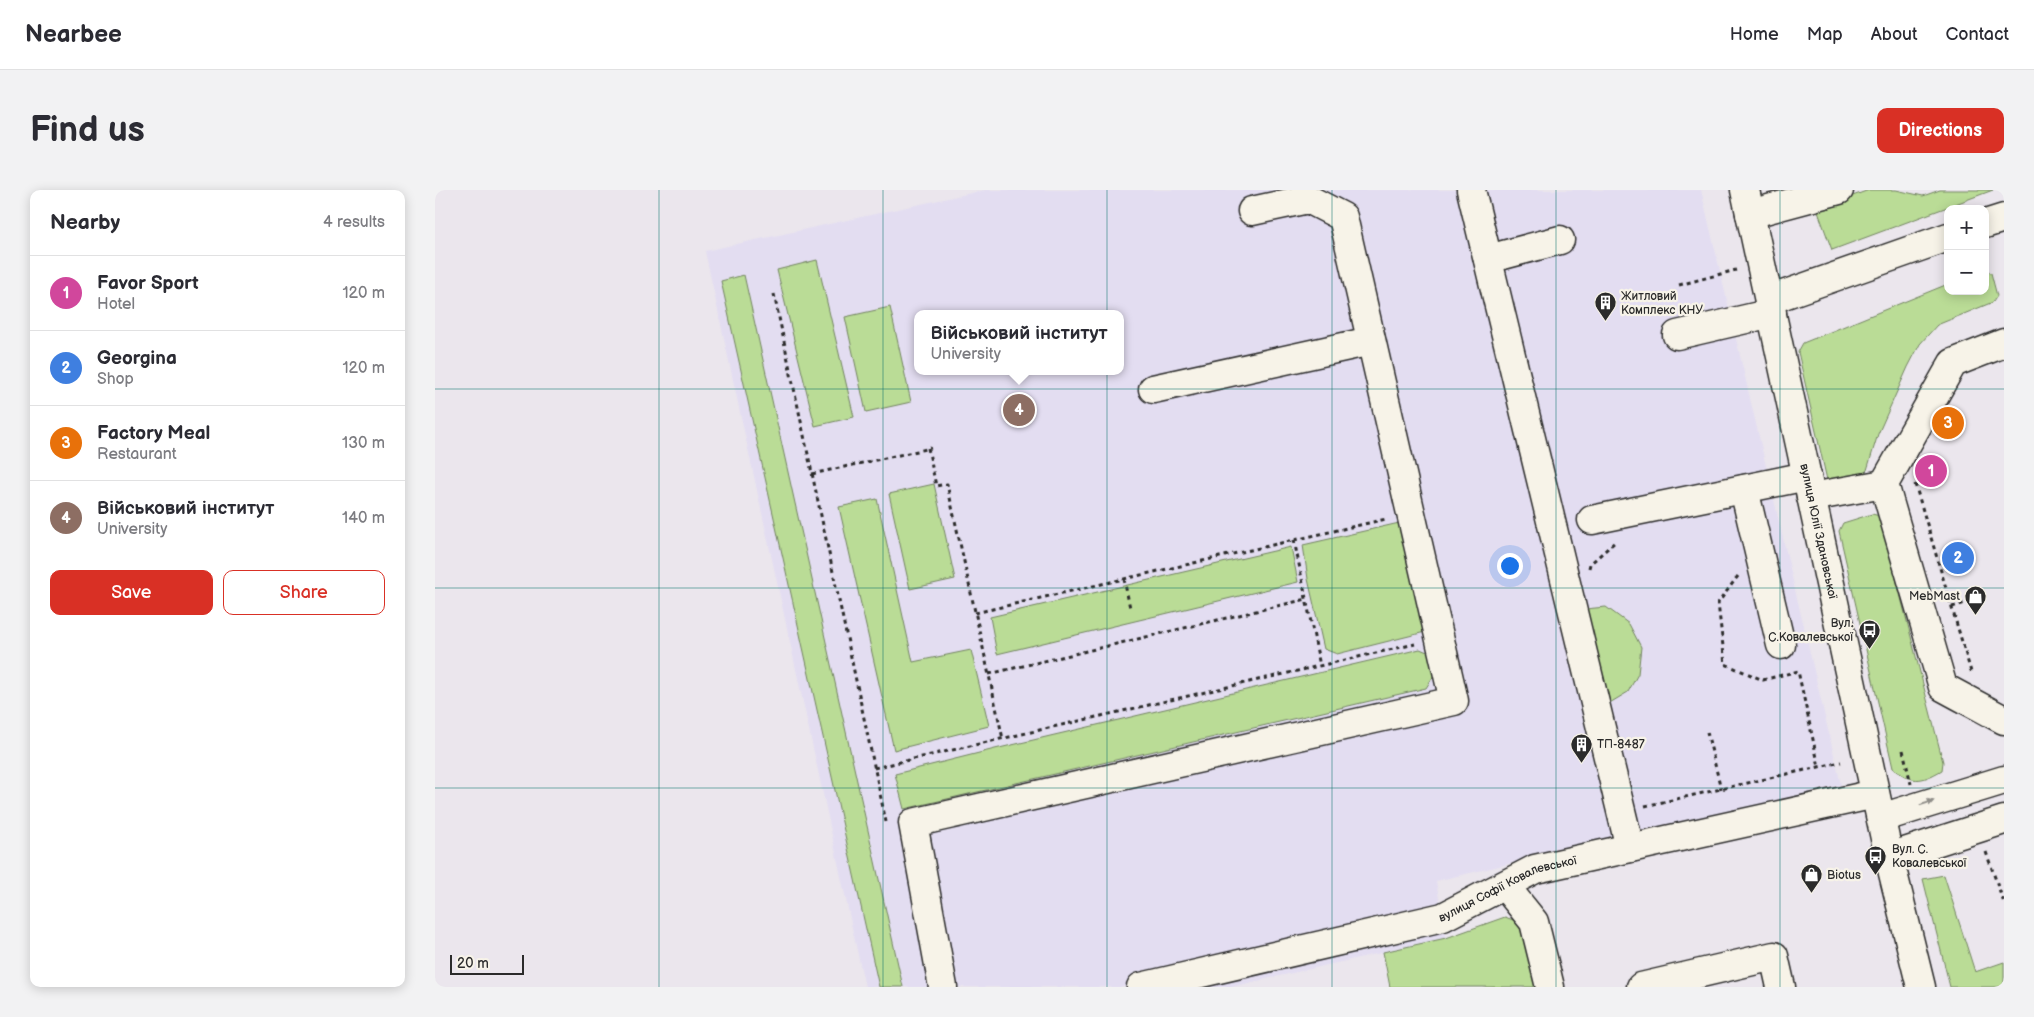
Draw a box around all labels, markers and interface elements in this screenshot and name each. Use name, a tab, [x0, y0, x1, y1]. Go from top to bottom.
text: Nearbee	[25, 20, 122, 49]
text: Home	[1730, 24, 1779, 45]
text: Map	[1807, 24, 1843, 45]
text: About	[1871, 24, 1918, 45]
text: Contact	[1946, 24, 2009, 45]
button: Directions	[1877, 108, 2004, 153]
text: Find us	[30, 109, 145, 152]
map controls	[1944, 205, 1989, 295]
button: +	[1944, 205, 1989, 250]
text: Nearby	[50, 210, 120, 235]
text: 4 results	[323, 213, 385, 232]
button: −	[1944, 250, 1989, 295]
text: Favor Sport	[97, 272, 199, 295]
text: 1	[63, 284, 69, 303]
text: 120 m	[342, 284, 385, 303]
place label: Житловий Комплекс КНУ	[1621, 289, 1703, 318]
building icon: Житловий Комплекс КНУ	[1593, 291, 1617, 322]
text: Hotel	[97, 295, 135, 314]
popup	[914, 310, 1124, 375]
text: Військовий інститут	[930, 322, 1108, 345]
text: University	[930, 345, 1001, 364]
text: Georgina	[97, 347, 177, 370]
text: 2	[61, 359, 71, 378]
text: 120 m	[342, 359, 385, 378]
text: Shop	[97, 370, 134, 389]
pin: 4	[1003, 391, 1035, 429]
pin: 3	[1932, 404, 1964, 442]
text: Factory Meal	[97, 422, 210, 445]
text: 3	[61, 434, 71, 453]
text: 130 m	[342, 434, 385, 453]
text: Restaurant	[97, 445, 177, 464]
pin: 1	[1915, 452, 1947, 490]
street label: вулиця Юлії Здановської	[1796, 462, 1840, 601]
text: Військовий інститут	[97, 497, 274, 520]
text: 4	[61, 509, 71, 528]
text: 140 m	[342, 509, 385, 528]
text: University	[97, 520, 168, 539]
pin: 2	[1942, 539, 1974, 577]
your location	[1497, 553, 1523, 579]
button: Save	[50, 570, 213, 615]
button: Share	[223, 570, 385, 615]
shop icon: MebMast	[1964, 584, 1988, 615]
place label: MebMast	[1909, 589, 1960, 604]
place label: Вул. С.Ковалевської	[1768, 616, 1854, 645]
bus stop icon: Вул. С.Ковалевської	[1857, 618, 1881, 649]
building icon: ТП-8487	[1569, 732, 1593, 763]
place label: ТП-8487	[1597, 737, 1645, 752]
one-way arrow	[1920, 799, 1935, 807]
place label: Вул. С. Ковалевської	[1892, 842, 1967, 871]
bus stop icon: Вул. С. Ковалевської	[1864, 844, 1888, 875]
street label: вулиця Софії Ковалевської	[1437, 853, 1579, 926]
shop icon: Biotus	[1799, 863, 1823, 894]
place label: Biotus	[1827, 868, 1861, 883]
scale bar	[450, 952, 524, 975]
text: 20 m	[457, 955, 489, 972]

